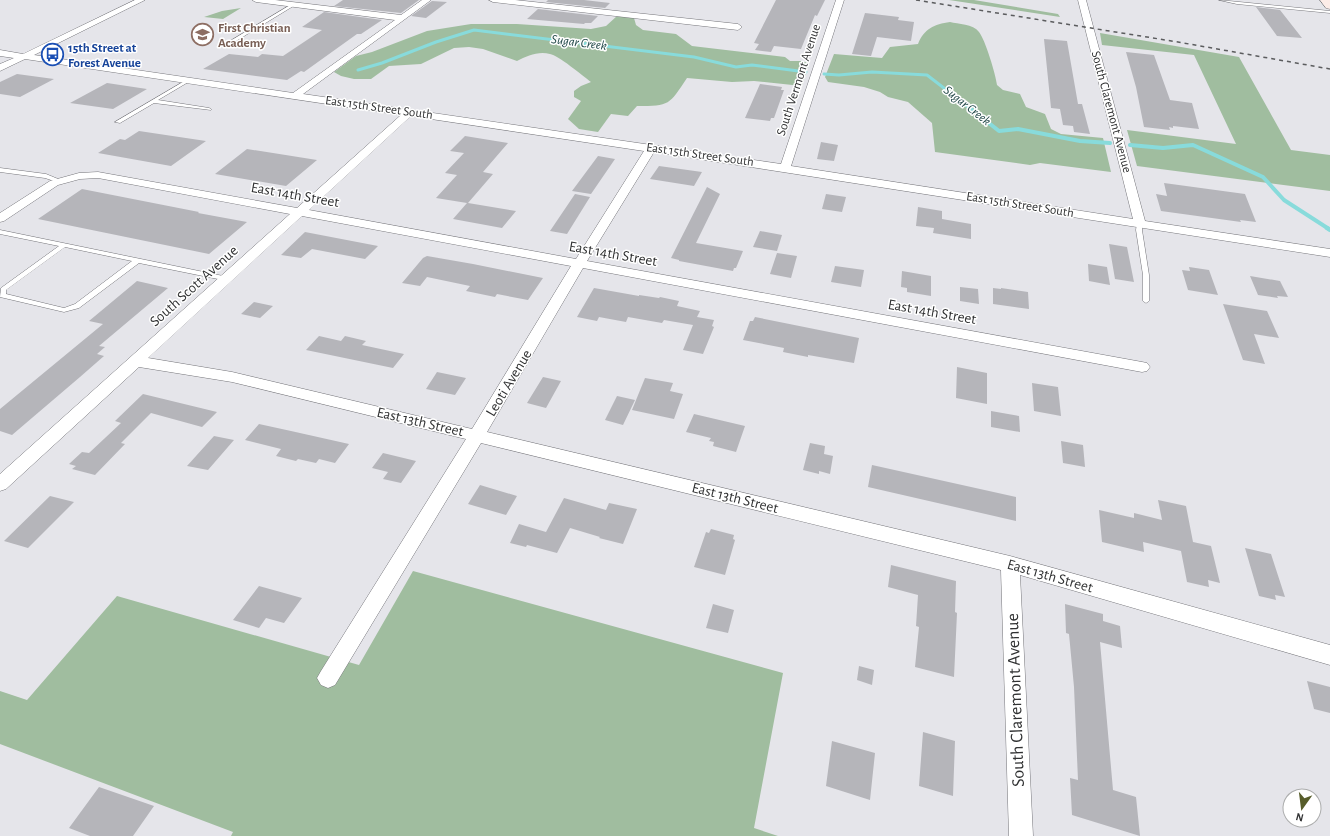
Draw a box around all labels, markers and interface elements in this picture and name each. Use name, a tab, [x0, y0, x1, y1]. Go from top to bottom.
school or university icon: First Christian Academy	[189, 22, 215, 48]
place label: First Christian Academy	[218, 22, 291, 50]
street label: South Vermont Avenue	[775, 23, 823, 137]
water label: Sugar Creek	[550, 33, 608, 53]
bus stop icon: 15th Street at Forest Avenue	[39, 42, 65, 68]
place label: 15th Street at Forest Avenue	[68, 42, 141, 70]
street label: South Claremont Avenue	[1088, 50, 1134, 174]
water label: Sugar Creek	[941, 84, 993, 128]
street label: East 15th Street South	[324, 94, 434, 122]
street label: East 15th Street South	[645, 141, 755, 169]
street label: East 14th Street	[250, 180, 341, 210]
street label: East 15th Street South	[965, 190, 1075, 220]
street label: East 14th Street	[568, 239, 659, 269]
street label: South Scott Avenue	[147, 243, 241, 329]
street label: East 14th Street	[887, 297, 978, 327]
street label: Leoti Avenue	[483, 347, 535, 419]
street label: East 13th Street	[375, 405, 465, 439]
street label: East 13th Street	[690, 480, 780, 516]
street label: East 13th Street	[1005, 557, 1095, 595]
street label: South Claremont Avenue	[1004, 613, 1028, 787]
north arrow	[1282, 788, 1322, 828]
text: N	[1295, 811, 1305, 823]

